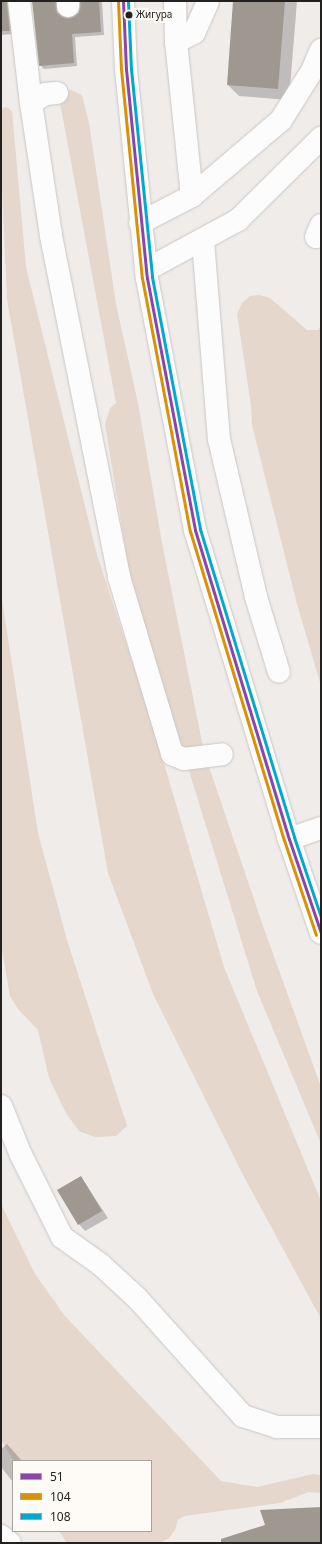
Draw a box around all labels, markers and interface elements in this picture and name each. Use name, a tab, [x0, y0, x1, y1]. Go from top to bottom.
place label: Жигура	[136, 9, 172, 21]
marker: Жигура	[124, 10, 134, 20]
legend	[12, 1460, 152, 1532]
text: 51	[50, 1468, 64, 1485]
text: 104	[50, 1488, 71, 1505]
text: 108	[50, 1508, 71, 1525]

